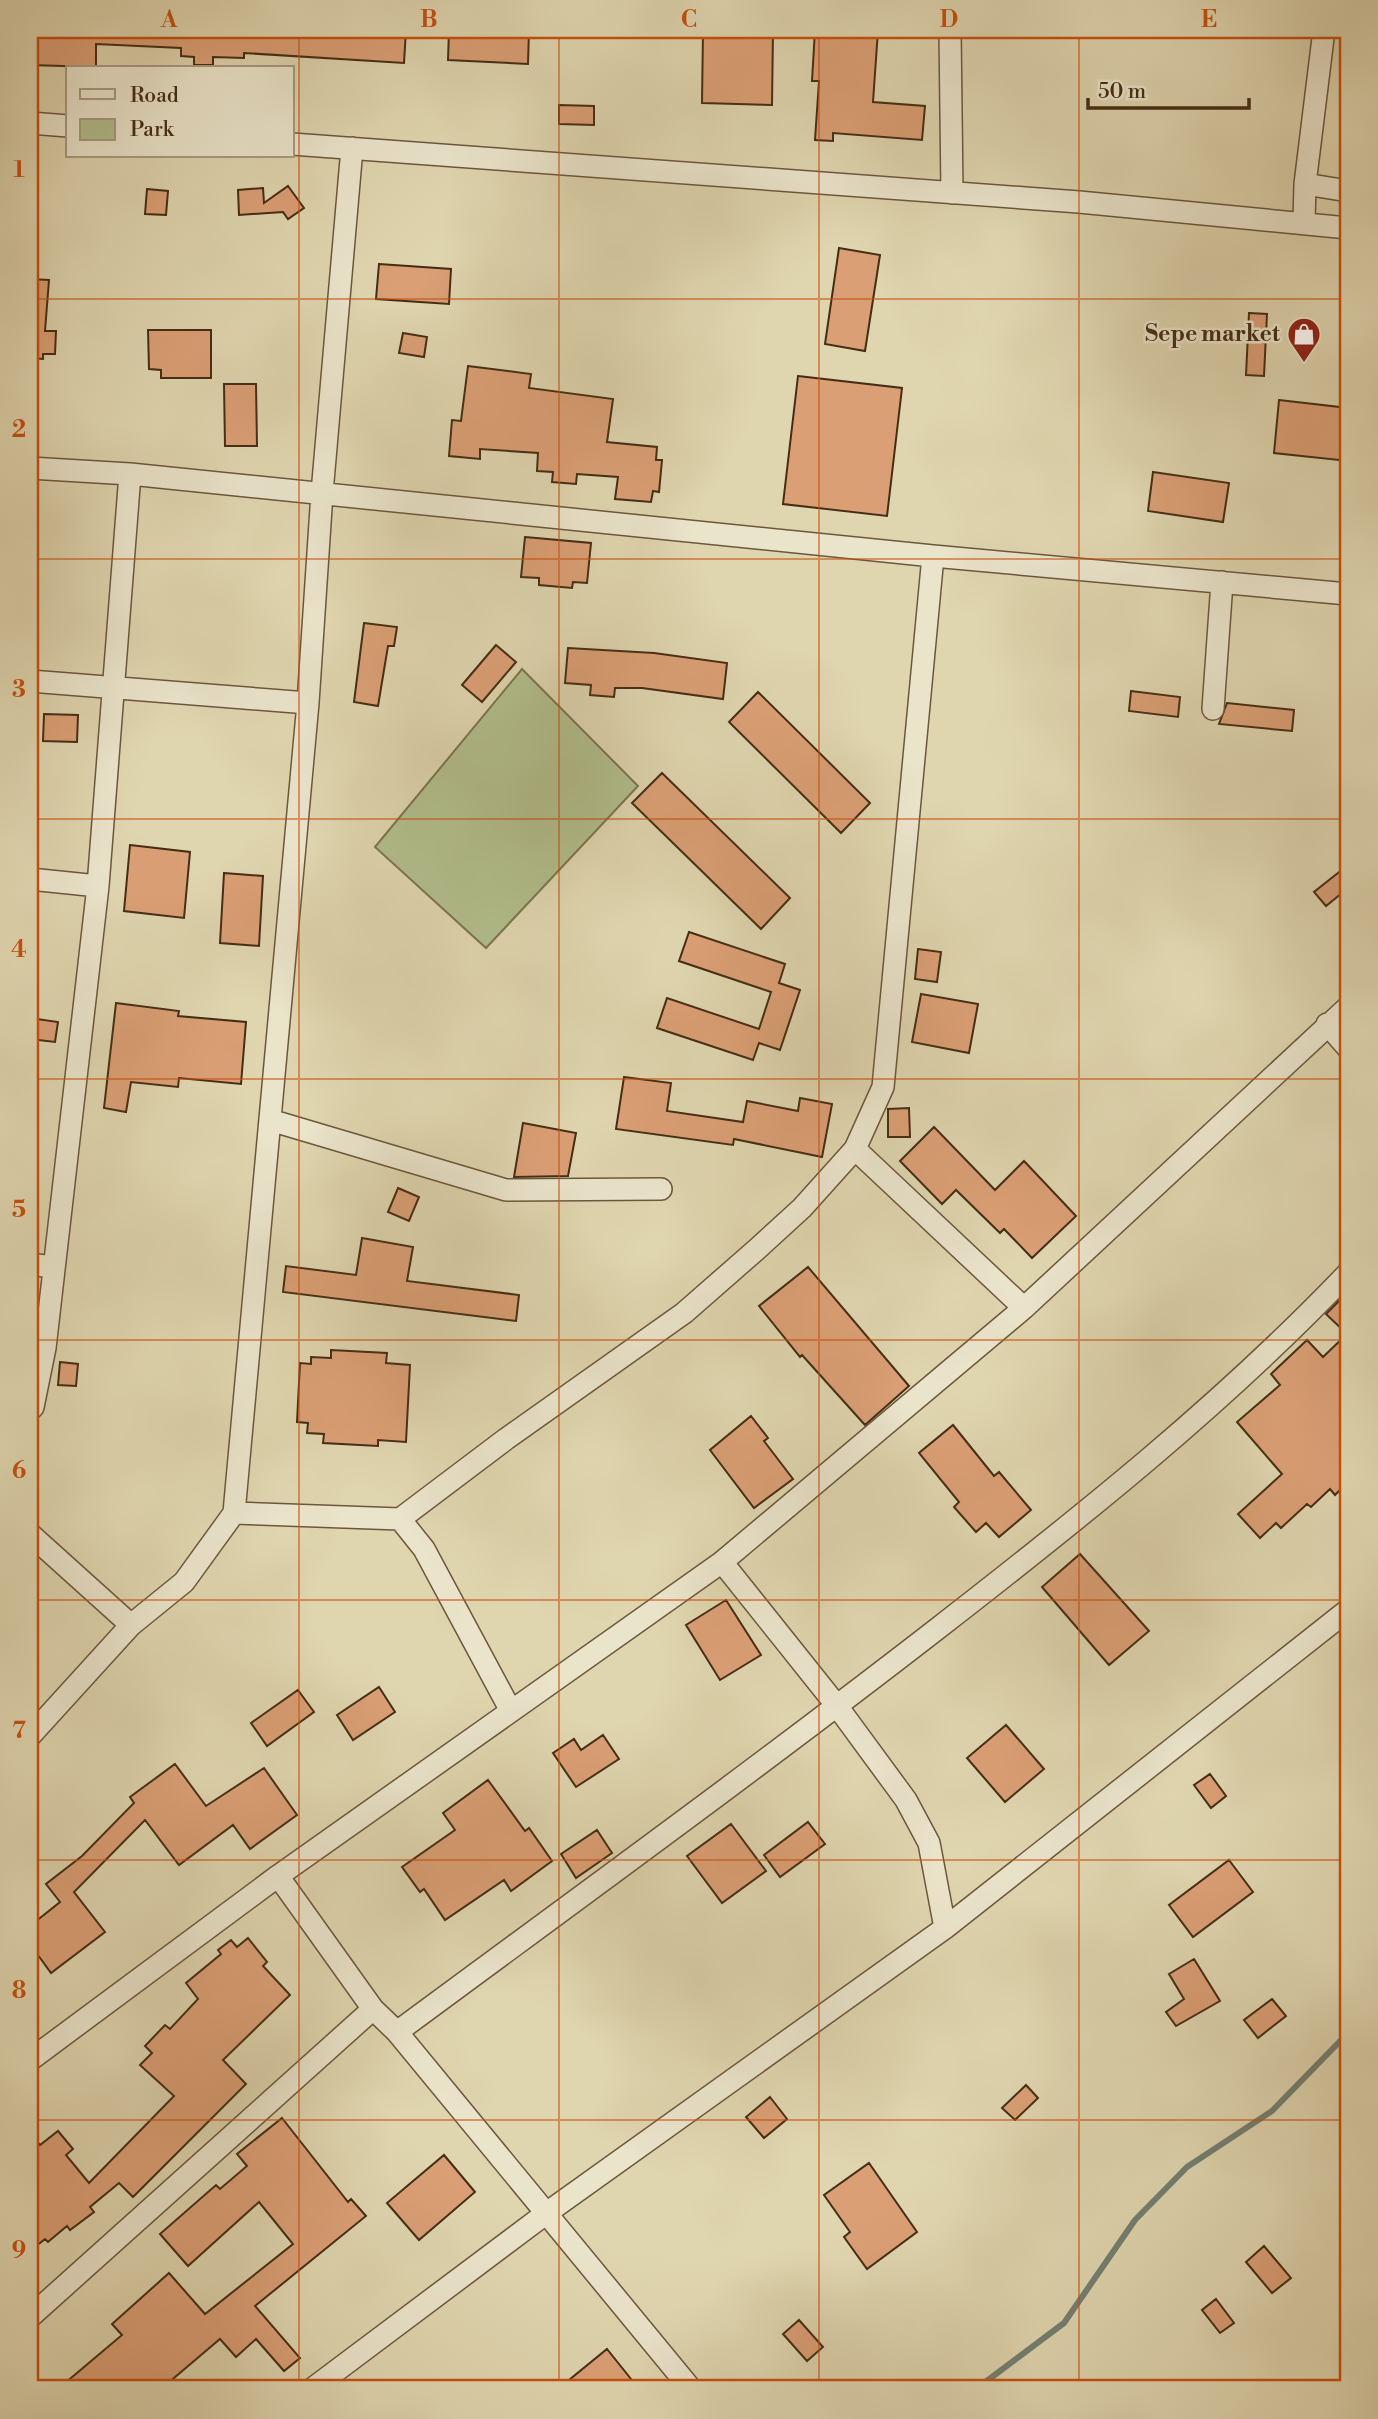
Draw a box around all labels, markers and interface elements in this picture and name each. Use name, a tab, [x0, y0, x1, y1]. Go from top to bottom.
text: A	[160, 6, 178, 34]
text: B	[420, 6, 438, 34]
text: C	[681, 6, 697, 34]
text: D	[940, 6, 958, 34]
text: E	[1201, 6, 1217, 34]
legend	[66, 66, 294, 158]
scale bar	[1088, 66, 1248, 110]
text: 50 m	[1098, 79, 1146, 105]
text: Road	[130, 83, 179, 109]
text: Park	[130, 117, 175, 143]
text: 1	[13, 156, 25, 184]
shop icon: Sepe market	[1285, 315, 1323, 364]
place label: Sepe market	[1145, 320, 1281, 348]
text: 2	[12, 416, 26, 444]
text: 3	[12, 676, 26, 704]
text: 4	[11, 936, 27, 964]
text: 5	[12, 1196, 26, 1224]
text: 6	[12, 1457, 26, 1485]
text: 7	[12, 1717, 26, 1745]
text: 8	[12, 1977, 26, 2005]
text: 9	[12, 2237, 26, 2265]

